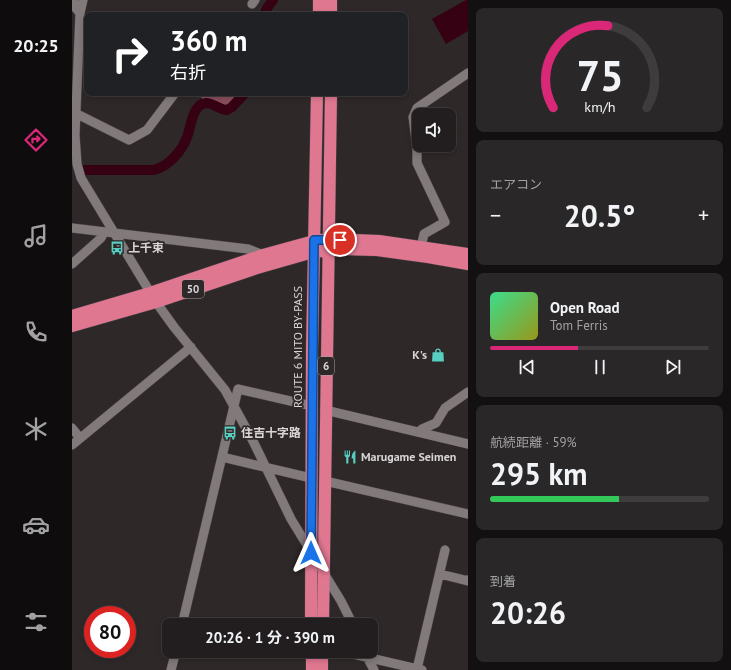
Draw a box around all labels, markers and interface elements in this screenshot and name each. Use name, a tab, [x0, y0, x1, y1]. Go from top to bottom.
text: 360 m	[170, 22, 247, 59]
icon: right	[104, 28, 156, 80]
text: 20:25	[13, 34, 59, 57]
text: 75	[576, 49, 623, 102]
text: 右折	[170, 61, 206, 84]
text: km/h	[584, 97, 615, 116]
map controls	[412, 108, 456, 152]
button: sound	[412, 108, 456, 152]
icon: directions	[22, 126, 50, 154]
text: エアコン	[490, 176, 542, 193]
text: 20.5°	[564, 196, 635, 235]
text: −	[490, 201, 501, 229]
text: +	[698, 201, 709, 229]
icon: music	[22, 222, 50, 250]
pin	[323, 223, 357, 257]
icon: arrive	[329, 229, 351, 251]
bus stop icon: 上千束	[109, 240, 125, 256]
place label: 上千束	[128, 240, 164, 255]
road number: 50	[182, 280, 204, 298]
street label: ROUTE 6 MITO BY-PASS	[290, 286, 305, 408]
text: Open Road	[550, 298, 620, 317]
text: Tom Ferris	[550, 317, 608, 334]
icon: phone	[22, 318, 50, 346]
place label: K's	[412, 347, 427, 362]
shop icon: K's	[430, 347, 446, 363]
icon: previous	[516, 356, 538, 378]
icon: pause	[589, 356, 611, 378]
icon: next	[662, 356, 684, 378]
road number: 6	[318, 357, 334, 375]
icon: climate	[22, 415, 50, 443]
bus stop icon: 住吉十字路	[222, 425, 238, 441]
place label: 住吉十字路	[241, 425, 301, 440]
text: 航続距離 · 59%	[490, 434, 577, 451]
restaurant icon: Marugame Seimen	[342, 449, 358, 465]
place label: Marugame Seimen	[361, 449, 456, 464]
text: 295 km	[490, 454, 588, 493]
icon: car	[22, 511, 50, 539]
position arrow	[290, 532, 332, 574]
text: 到着	[490, 573, 516, 590]
text: 20:26	[490, 593, 566, 632]
speed limit sign: 80	[84, 606, 136, 658]
icon: filters	[22, 608, 50, 636]
text: 20:26 · 1 分 · 390 m	[205, 628, 335, 647]

